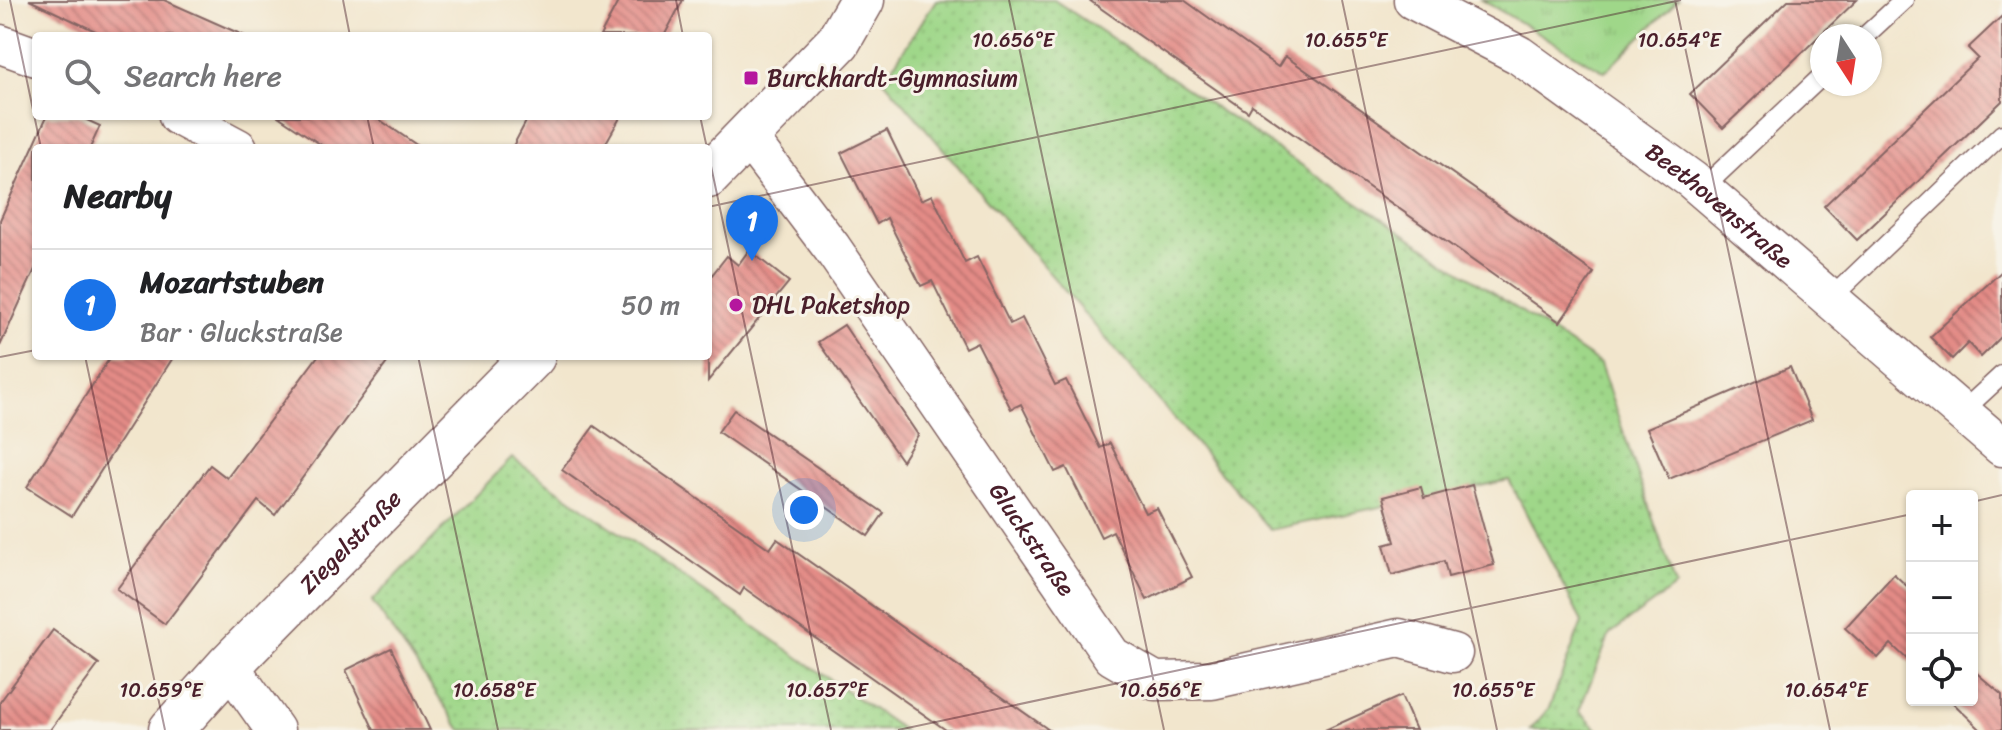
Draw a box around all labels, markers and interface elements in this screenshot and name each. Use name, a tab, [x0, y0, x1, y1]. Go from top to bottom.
text: 10.656°E	[972, 23, 1056, 58]
text: 10.655°E	[1305, 23, 1389, 58]
text: 10.654°E	[1638, 23, 1722, 58]
north arrow	[1810, 24, 1882, 96]
search box	[32, 32, 712, 120]
text: Search here	[124, 49, 282, 103]
icon: search	[60, 54, 104, 98]
place label: Burckhardt-Gymnasium	[767, 57, 1018, 99]
marker: Burckhardt-Gymnasium	[742, 69, 760, 87]
street label: Beethovenstraße	[1636, 131, 1803, 280]
text: Nearby	[64, 166, 172, 226]
pin: 1	[726, 195, 778, 261]
text: Mozartstuben	[140, 255, 324, 309]
text: 1	[84, 282, 96, 328]
text: 50 m	[621, 282, 680, 328]
place label: DHL Paketshop	[752, 284, 910, 326]
marker: DHL Paketshop	[727, 296, 745, 314]
text: Bar · Gluckstraße	[140, 309, 342, 355]
street label: Gluckstraße	[978, 473, 1087, 606]
street label: Ziegelstraße	[288, 479, 412, 604]
your location	[784, 490, 824, 530]
map controls	[1906, 490, 1978, 706]
button: +	[1906, 490, 1978, 562]
button: −	[1906, 562, 1978, 634]
button: locate	[1906, 634, 1978, 706]
text: 10.659°E	[120, 673, 204, 708]
text: 10.658°E	[453, 673, 537, 708]
text: 10.657°E	[786, 673, 870, 708]
text: 10.656°E	[1119, 673, 1203, 708]
text: 10.655°E	[1452, 673, 1536, 708]
text: 10.654°E	[1785, 673, 1869, 708]

